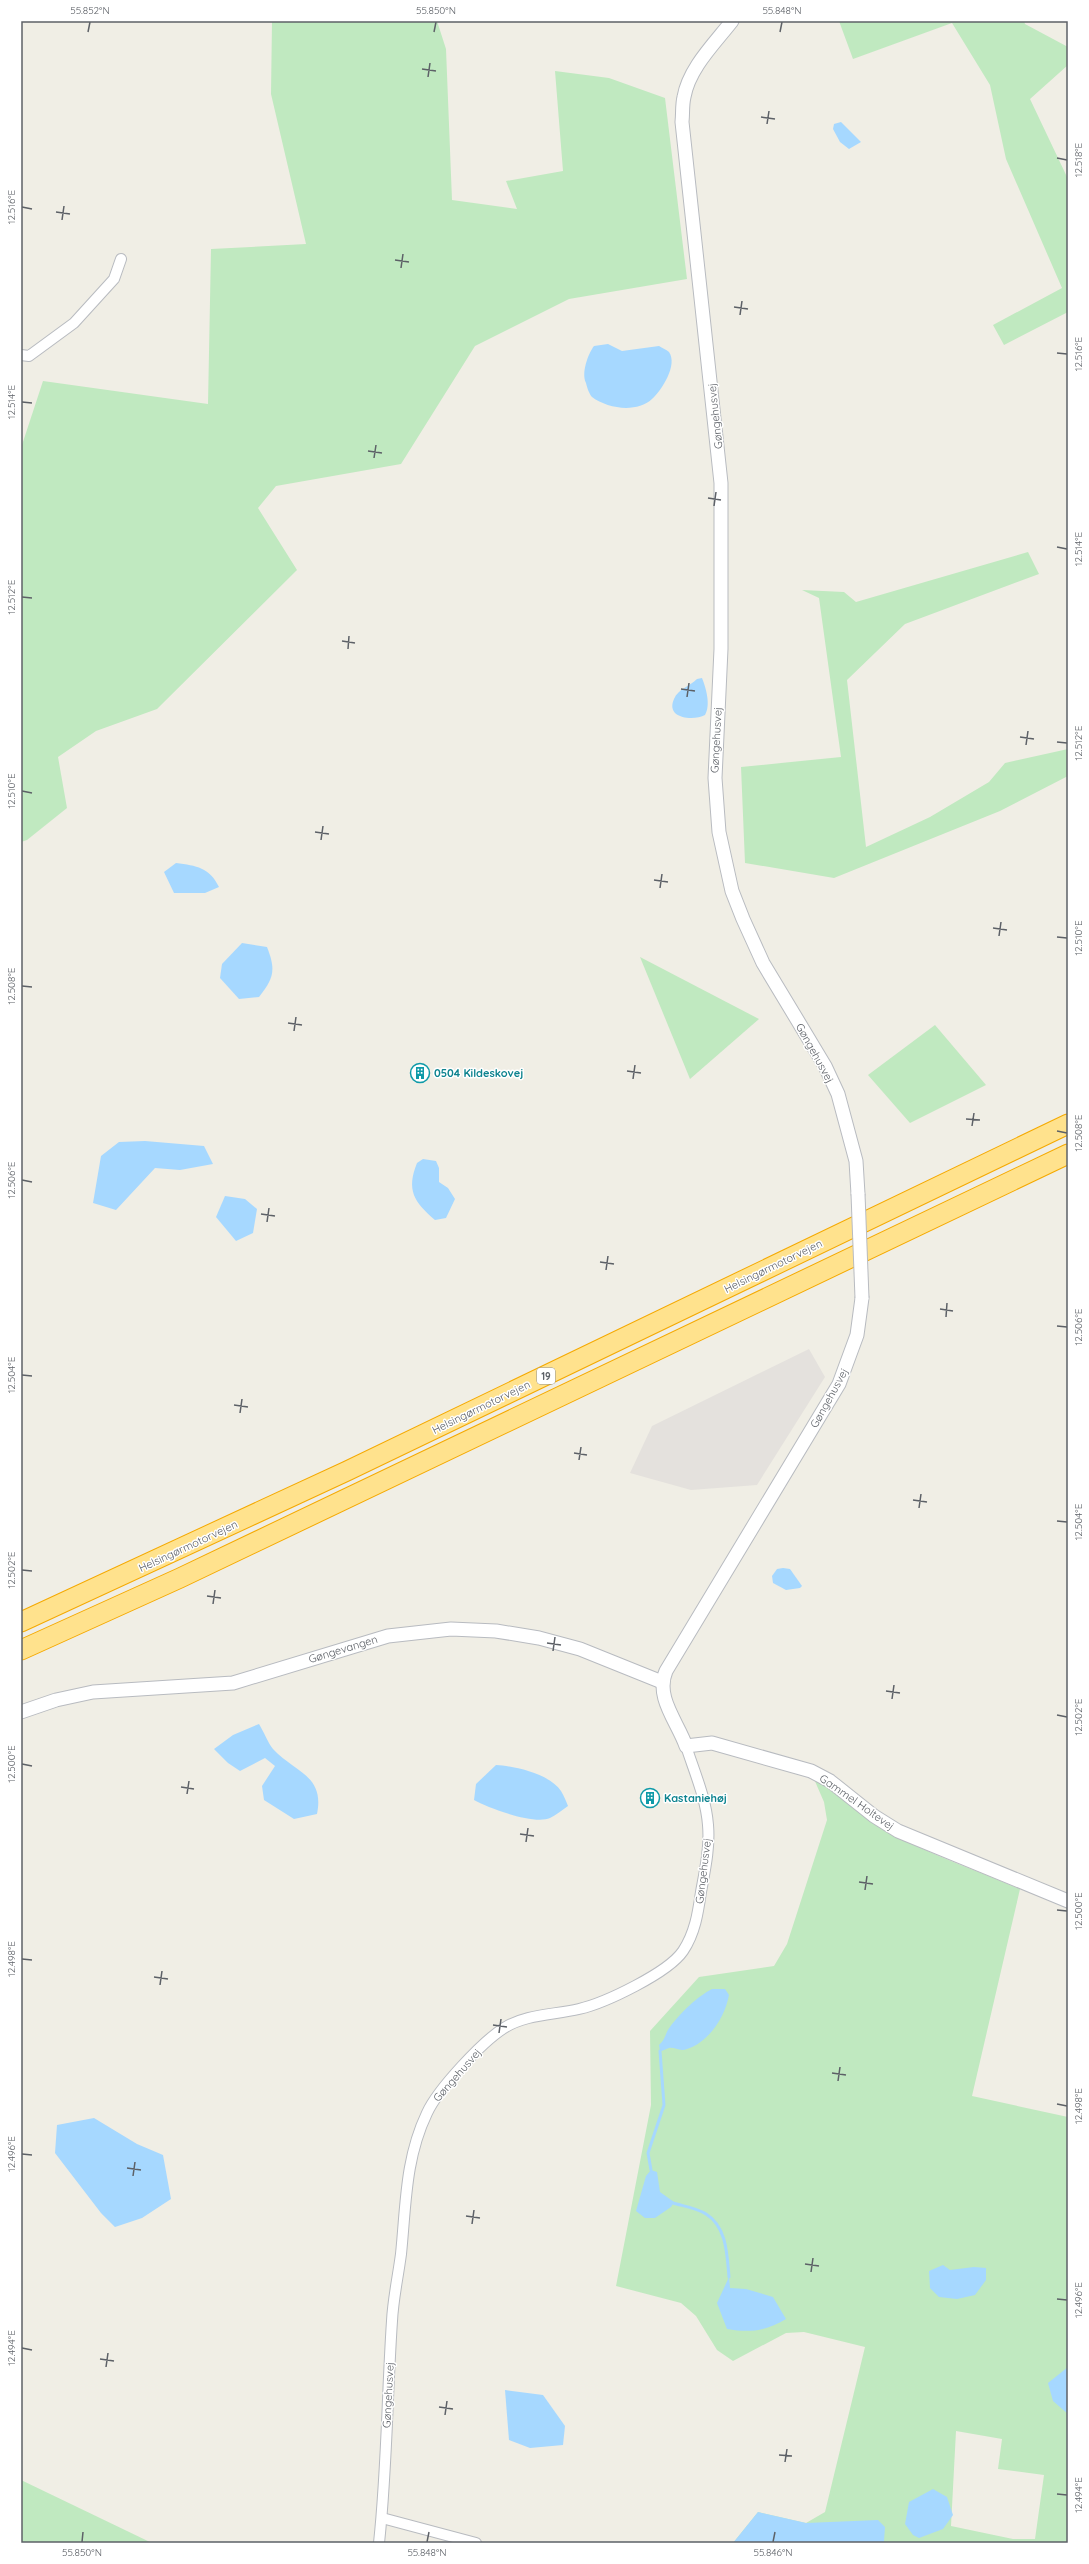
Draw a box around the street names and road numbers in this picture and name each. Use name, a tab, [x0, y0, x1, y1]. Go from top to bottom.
street label: Gøngehusvej	[705, 382, 725, 450]
street label: Gøngehusvej	[707, 707, 725, 773]
street label: Gøngehusvej	[793, 1021, 837, 1085]
street label: Helsingørmotorvejen	[722, 1236, 824, 1296]
street label: Gøngehusvej	[807, 1366, 851, 1430]
road number: 19	[537, 1368, 555, 1384]
street label: Helsingørmotorvejen	[430, 1377, 532, 1437]
street label: Helsingørmotorvejen	[136, 1517, 240, 1575]
street label: Gøngevangen	[307, 1632, 379, 1666]
street label: Gammel Holtevej	[817, 1771, 897, 1833]
street label: Gøngehusvej	[692, 1837, 714, 1905]
street label: Gøngehusvej	[430, 2045, 484, 2105]
street label: Gøngehusvej	[379, 2362, 397, 2428]

